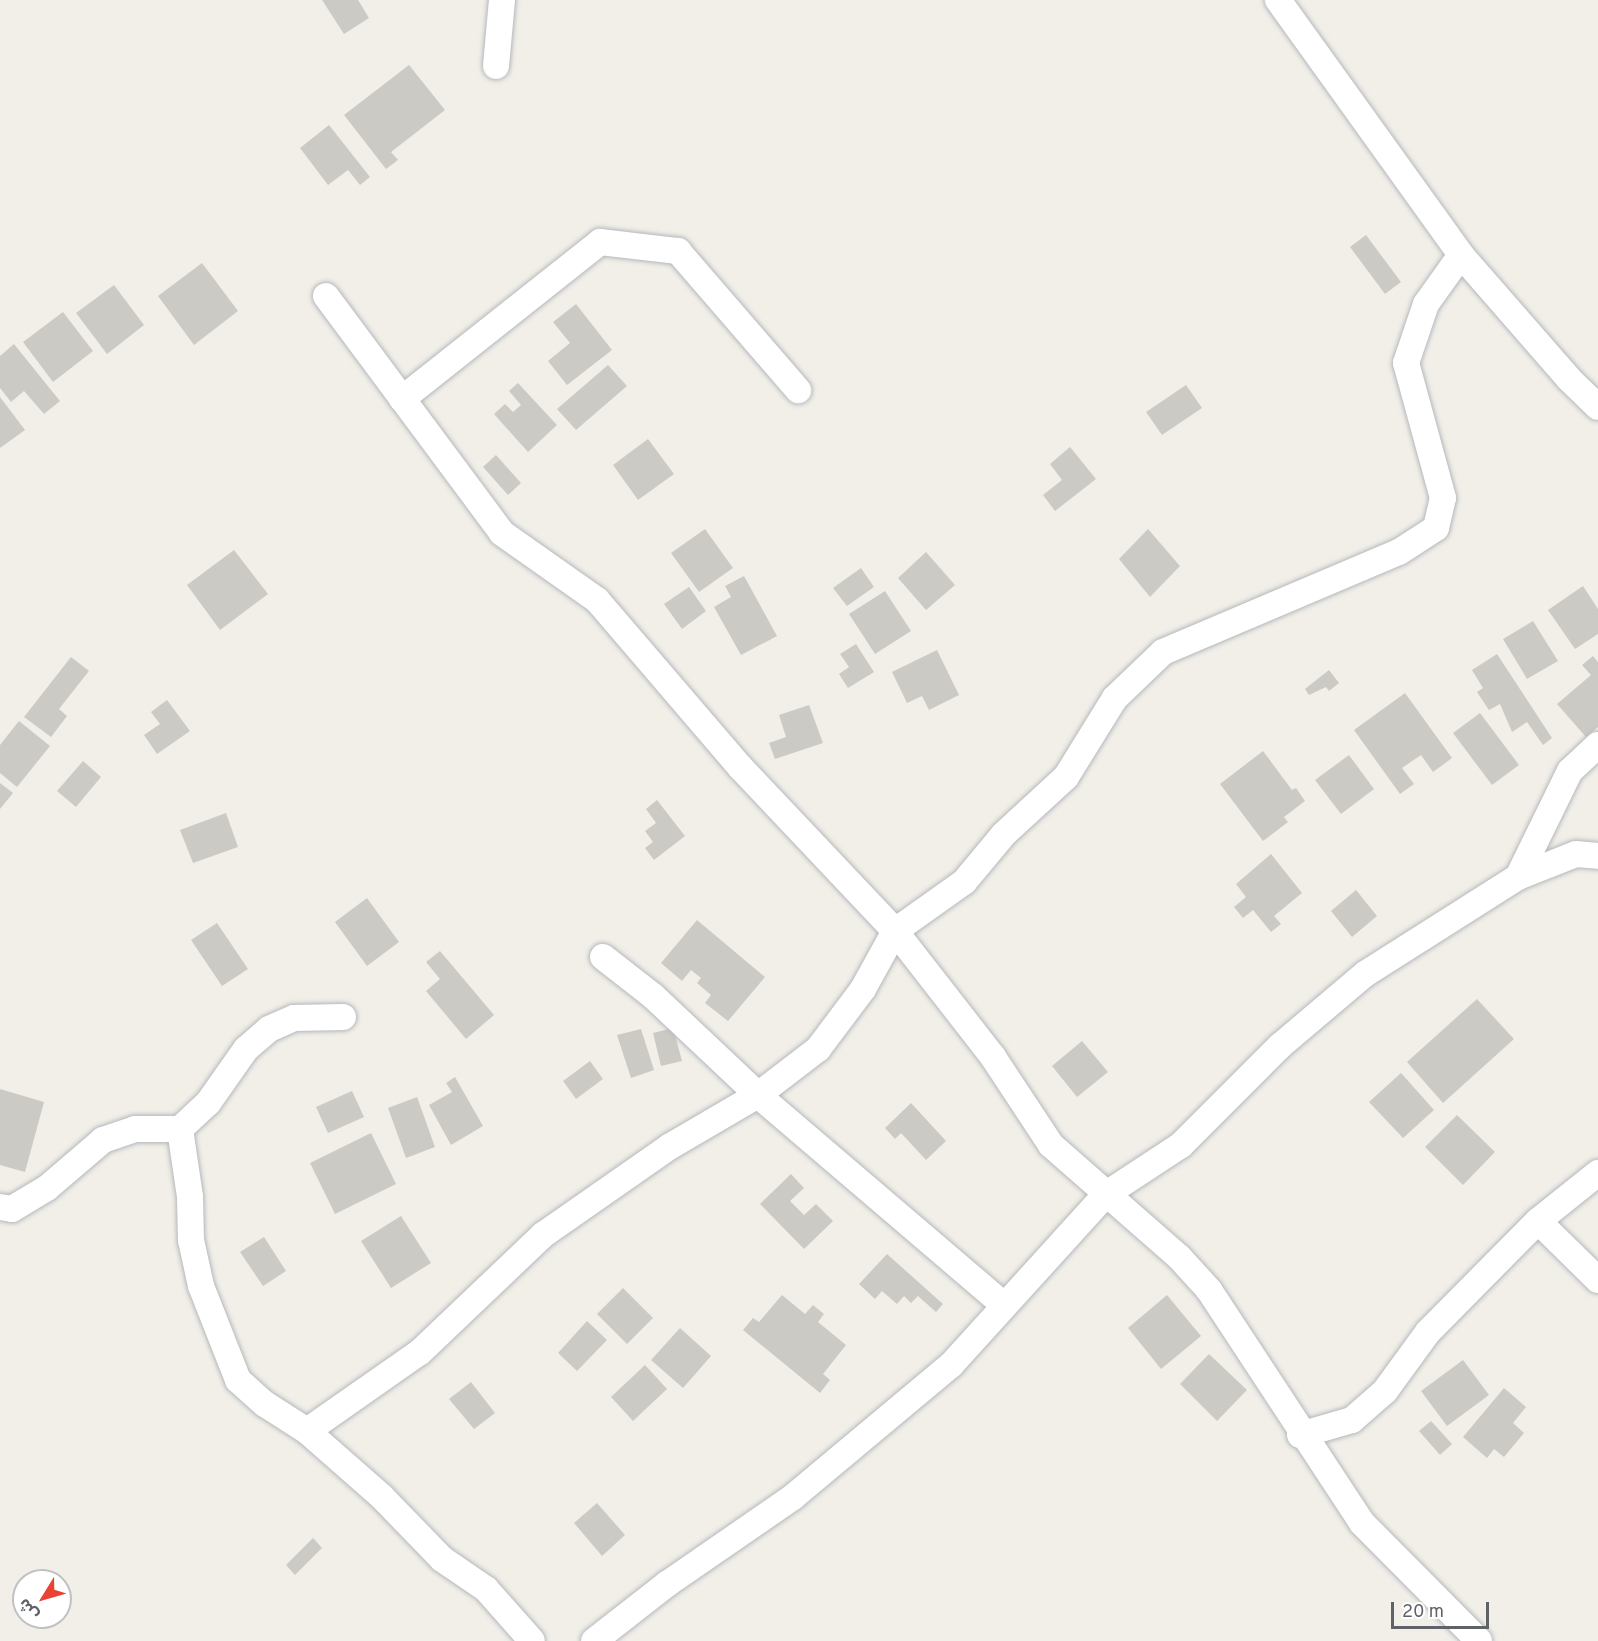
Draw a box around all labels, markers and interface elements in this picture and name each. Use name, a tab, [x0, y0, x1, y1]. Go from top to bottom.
north arrow	[12, 1569, 72, 1629]
scale bar	[1394, 1590, 1492, 1628]
text: ش	[15, 1594, 44, 1623]
text: 20 m	[1402, 1601, 1444, 1624]

